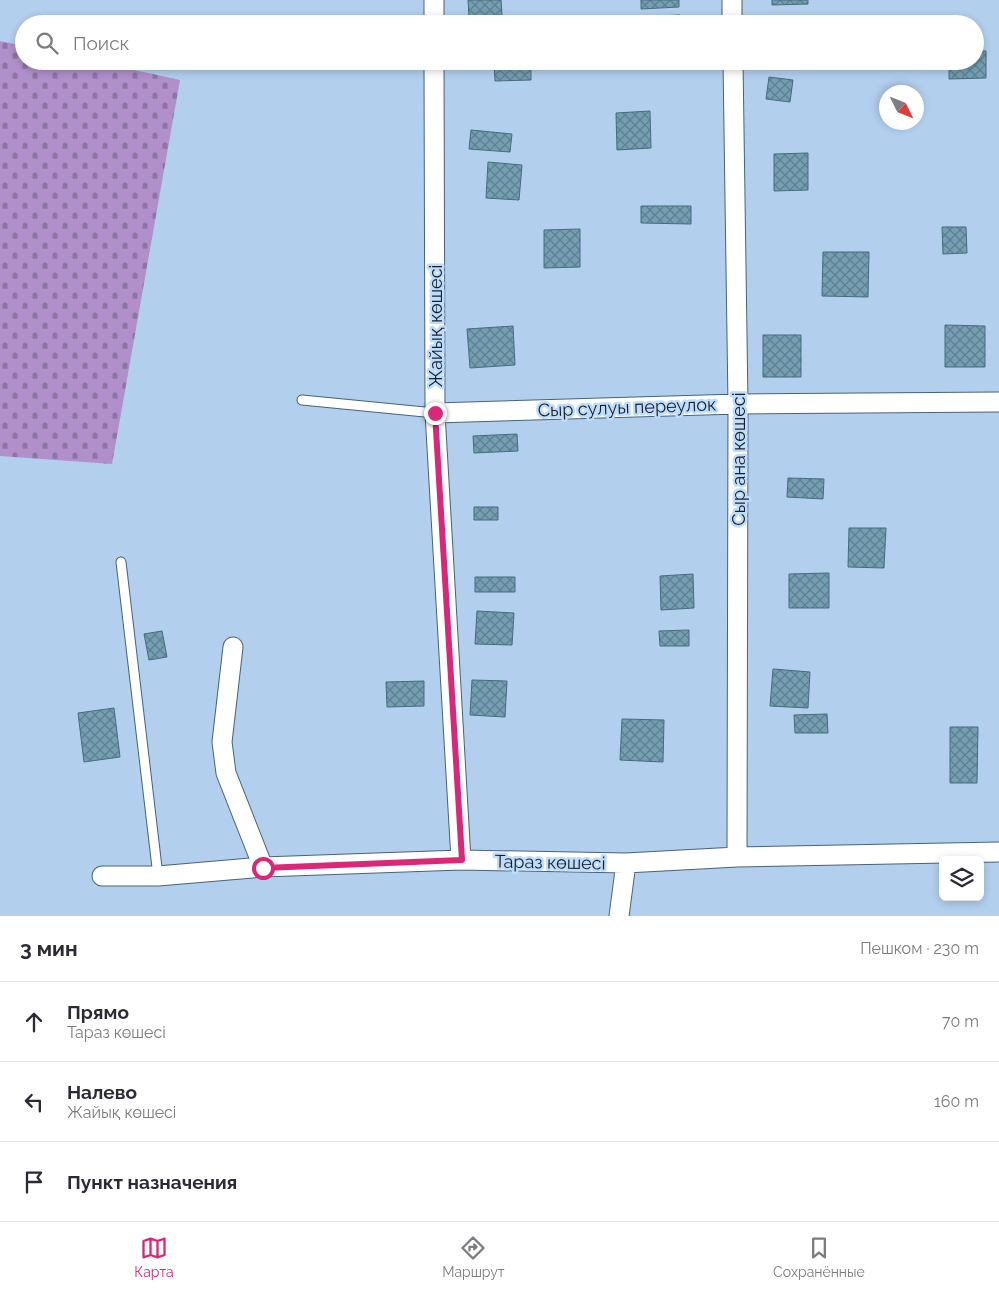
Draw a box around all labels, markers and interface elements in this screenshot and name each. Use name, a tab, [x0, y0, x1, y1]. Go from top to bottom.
search box	[15, 15, 984, 70]
icon: search	[33, 29, 61, 57]
text: Поиск	[73, 32, 129, 54]
north arrow	[879, 85, 924, 130]
street label: Жайық көшесі	[425, 265, 446, 388]
street label: Сыр ана көшесі	[728, 392, 749, 526]
street label: Сыр сулуы переулок	[537, 393, 717, 421]
route end	[424, 402, 447, 425]
street label: Тараз көшесі	[494, 851, 606, 873]
map controls	[939, 856, 984, 901]
button: layers	[939, 856, 984, 901]
route start	[252, 857, 275, 880]
text: 3 мин	[20, 936, 78, 961]
text: Пешком · 230 m	[860, 939, 979, 958]
text: Прямо	[67, 1001, 129, 1023]
icon: ahead	[20, 1008, 48, 1036]
text: 70 m	[942, 1012, 979, 1031]
text: Тараз көшесі	[67, 1023, 166, 1042]
text: Налево	[67, 1081, 137, 1103]
icon: left	[20, 1088, 48, 1116]
text: 160 m	[934, 1092, 979, 1111]
text: Жайық көшесі	[67, 1103, 176, 1122]
icon: arrive	[20, 1168, 48, 1196]
text: Пункт назначения	[67, 1171, 237, 1193]
tab: Карта	[134, 1234, 174, 1280]
tab: Маршрут	[442, 1234, 505, 1280]
tab: Сохранённые	[773, 1234, 865, 1280]

